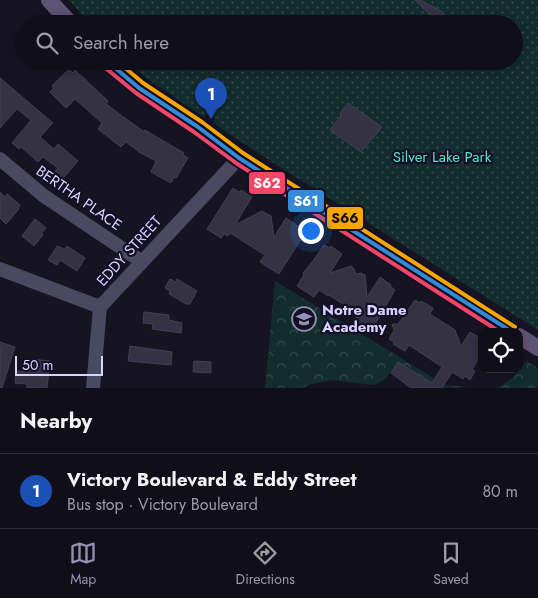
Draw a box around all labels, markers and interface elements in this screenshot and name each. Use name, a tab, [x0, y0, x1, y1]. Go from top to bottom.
search box	[15, 15, 523, 70]
icon: search	[33, 29, 61, 57]
text: Search here	[73, 29, 169, 56]
pin: 1	[195, 78, 227, 119]
park label: Silver Lake Park	[393, 146, 492, 168]
street label: BERTHA PLACE	[32, 160, 126, 236]
line badge: S62	[248, 171, 286, 195]
text: S62	[253, 173, 281, 193]
line badge: S61	[287, 189, 325, 213]
text: S61	[293, 191, 319, 211]
line badge: S66	[326, 206, 364, 230]
text: S66	[331, 208, 359, 228]
street label: EDDY STREET	[91, 211, 167, 291]
your location	[298, 218, 324, 244]
place label: Notre Dame Academy	[321, 299, 407, 338]
school or university icon: Notre Dame Academy	[291, 306, 317, 332]
map controls	[478, 328, 523, 373]
button: locate	[478, 328, 523, 373]
scale bar	[15, 353, 102, 376]
text: 50 m	[22, 355, 53, 375]
text: Nearby	[20, 406, 92, 436]
text: Victory Boulevard & Eddy Street	[67, 466, 357, 493]
text: 1	[32, 480, 40, 503]
text: 80 m	[482, 480, 518, 503]
text: Bus stop · Victory Boulevard	[67, 493, 258, 516]
tab: Map	[69, 539, 97, 589]
tab: Directions	[236, 539, 295, 589]
tab: Saved	[433, 539, 469, 589]

